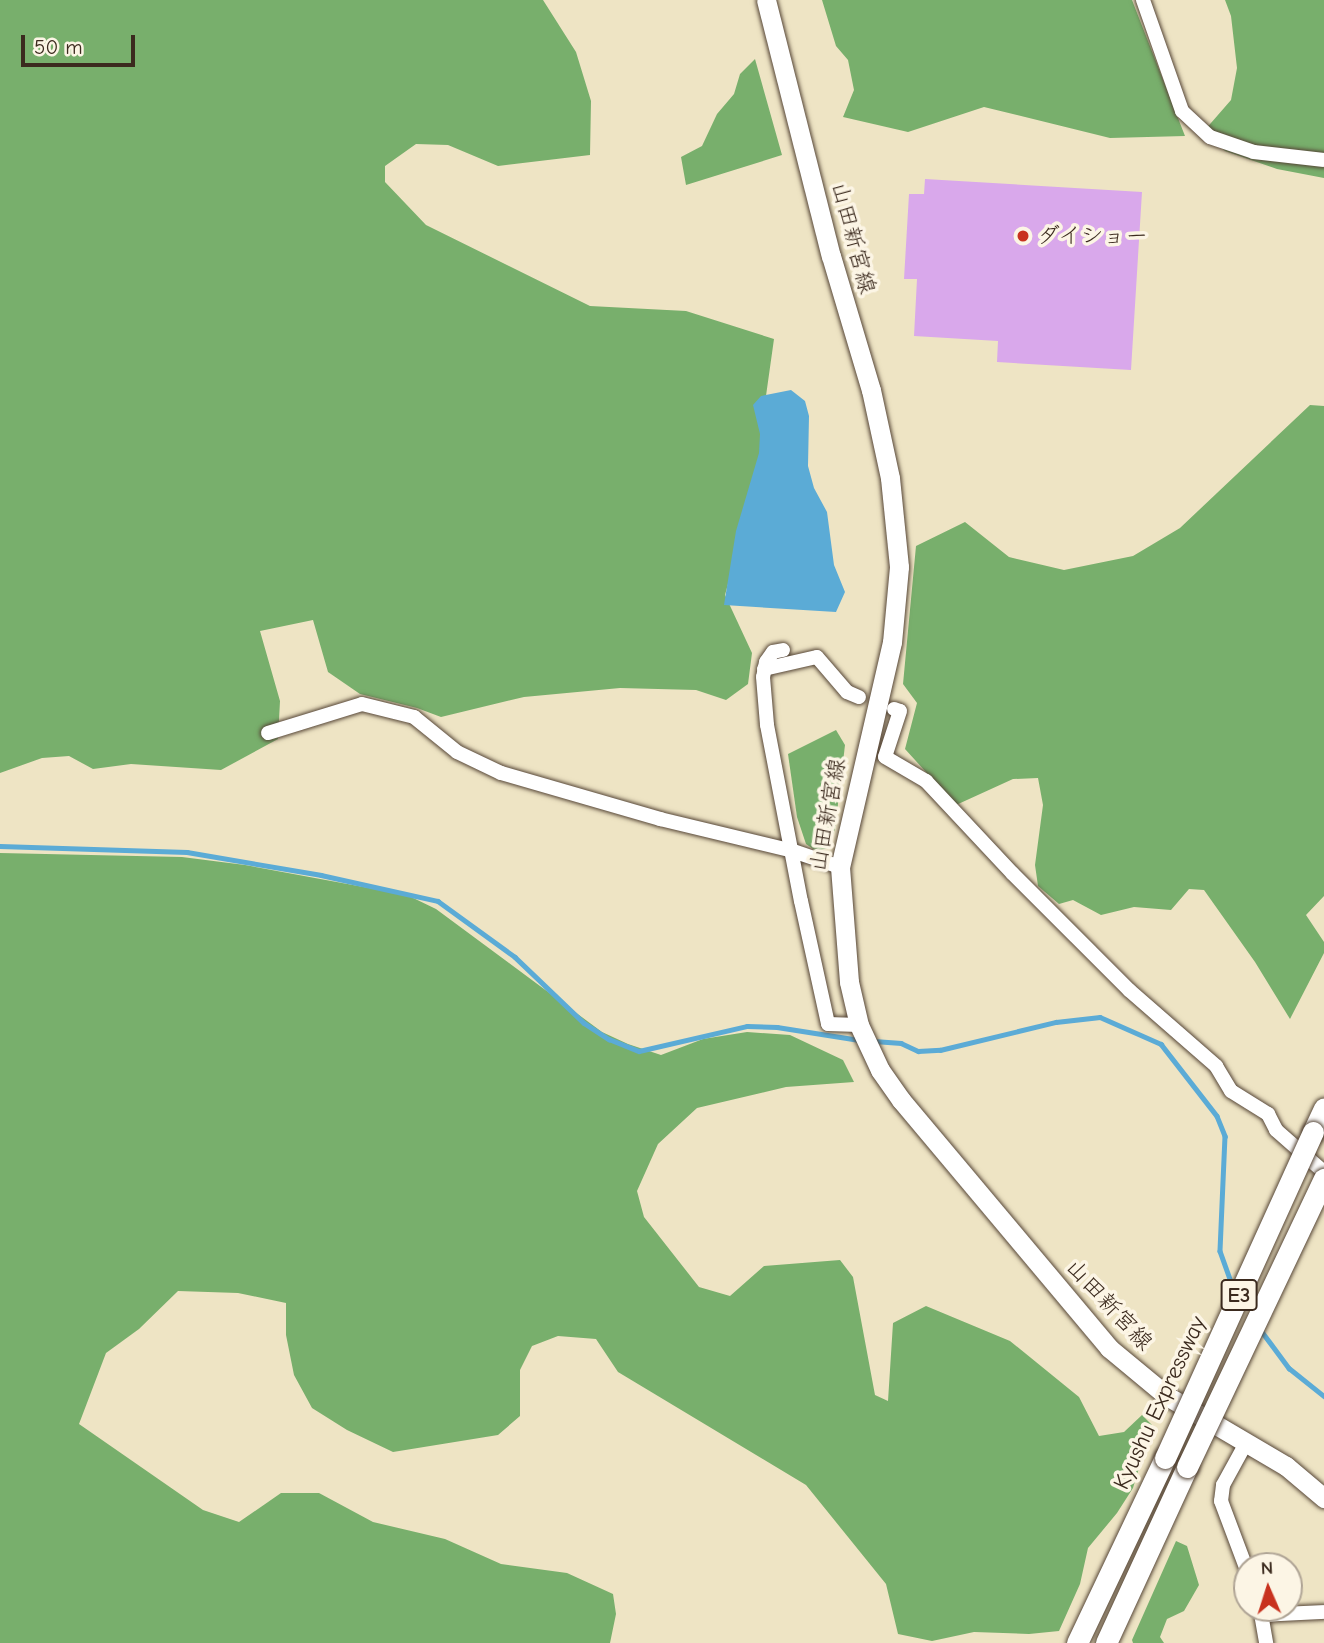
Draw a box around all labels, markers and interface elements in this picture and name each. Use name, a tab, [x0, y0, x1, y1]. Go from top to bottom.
scale bar	[24, 21, 138, 65]
text: 50 m	[34, 35, 83, 59]
street label: 山田新宮線	[825, 179, 881, 297]
place label: ダイショー	[1037, 222, 1152, 250]
marker: ダイショー	[1015, 228, 1031, 244]
street label: 山田新宮線	[804, 756, 852, 874]
street label: 山田新宮線	[1060, 1254, 1158, 1356]
road number: E3	[1220, 1278, 1258, 1312]
street label: Kyushu Expressway	[1108, 1312, 1212, 1494]
north arrow	[1233, 1552, 1303, 1622]
text: N	[1260, 1557, 1274, 1579]

